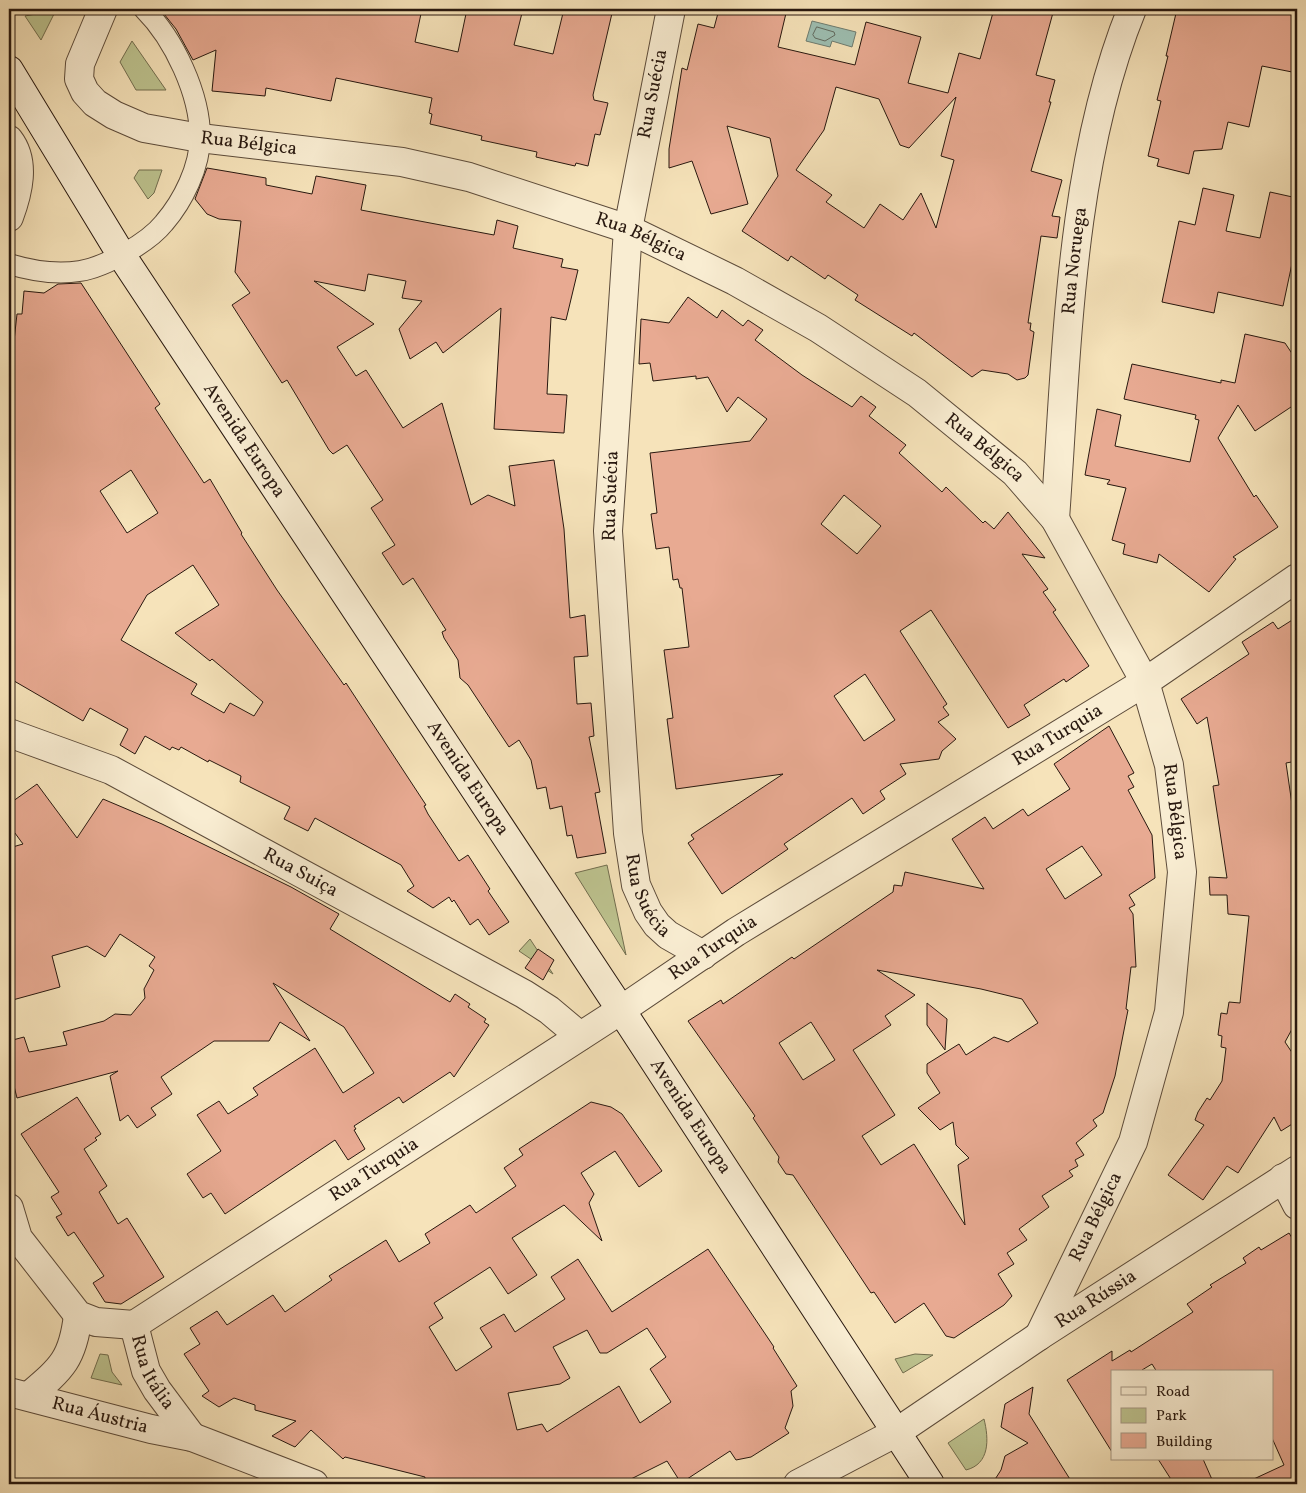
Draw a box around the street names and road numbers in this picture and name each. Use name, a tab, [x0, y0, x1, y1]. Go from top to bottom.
street label: Rua Suécia	[632, 47, 674, 141]
street label: Rua Bélgica	[199, 125, 298, 162]
street label: Rua Noruega	[1056, 205, 1094, 316]
street label: Rua Bélgica	[592, 206, 691, 268]
street label: Avenida Europa	[197, 378, 292, 503]
street label: Rua Bélgica	[939, 407, 1031, 488]
street label: Rua Suécia	[596, 450, 626, 542]
street label: Rua Turquia	[1008, 698, 1108, 773]
street label: Avenida Europa	[420, 716, 515, 841]
street label: Rua Bélgica	[1156, 762, 1193, 861]
street label: Rua Suiça	[258, 842, 343, 904]
street label: Rua Suécia	[618, 852, 676, 944]
street label: Rua Turquia	[664, 909, 762, 987]
street label: Avenida Europa	[643, 1054, 738, 1179]
street label: Rua Turquia	[324, 1131, 424, 1208]
street label: Rua Bélgica	[1063, 1168, 1129, 1266]
street label: Rua Rússia	[1050, 1263, 1142, 1335]
street label: Rua Itália	[124, 1332, 181, 1415]
street label: Rua Áustria	[49, 1391, 151, 1441]

